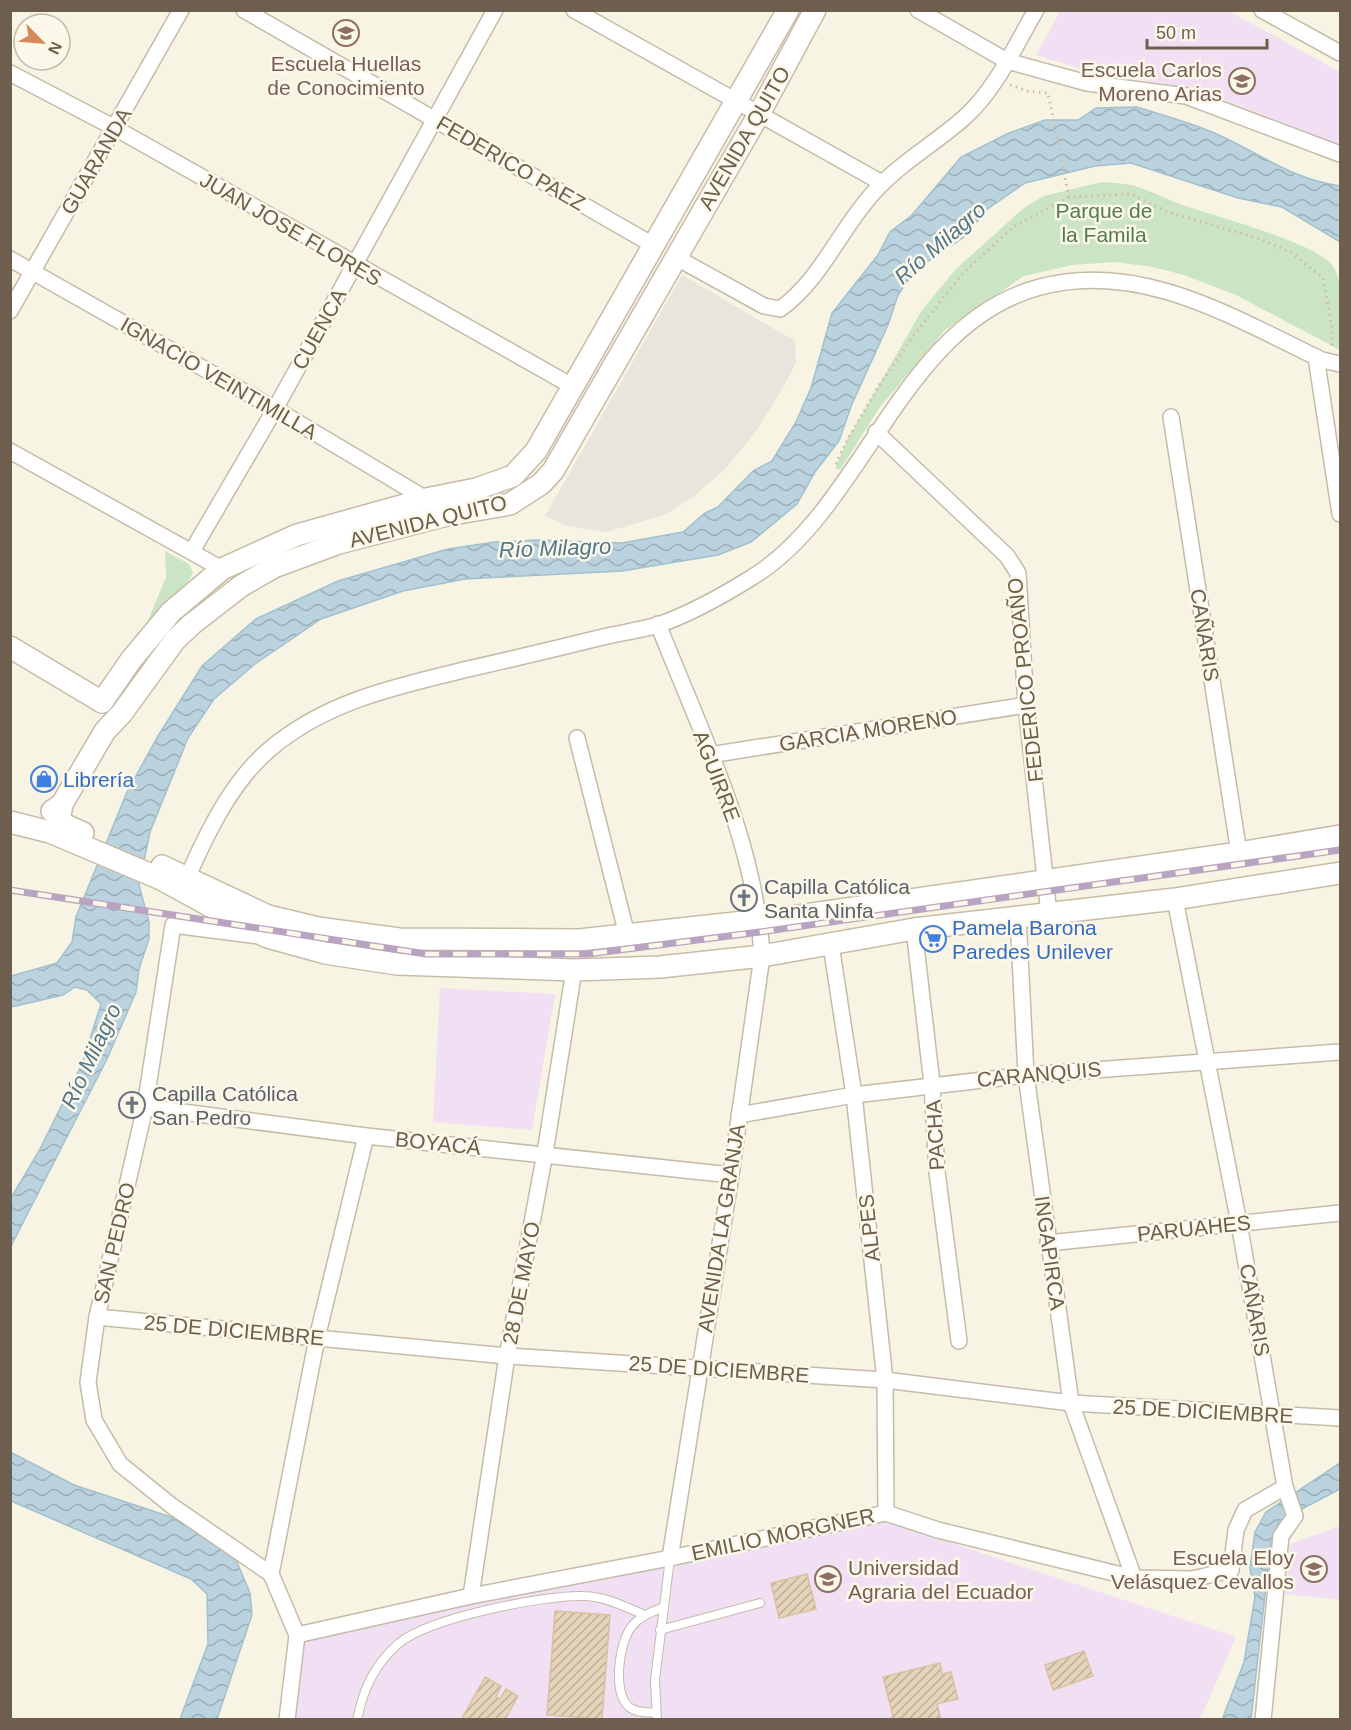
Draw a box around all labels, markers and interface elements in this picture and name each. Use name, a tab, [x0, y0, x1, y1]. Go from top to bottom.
north arrow	[12, 12, 72, 72]
scale bar	[1147, 12, 1267, 50]
school or university icon: Escuela Huellas de Conocimiento	[331, 18, 361, 48]
text: 50 m	[1156, 23, 1196, 43]
text: N	[45, 39, 65, 57]
place label: Escuela Huellas de Conocimiento	[267, 52, 425, 99]
place label: Escuela Carlos Moreno Arias	[1081, 58, 1222, 105]
street label: AVENIDA QUITO	[694, 62, 794, 214]
school or university icon: Escuela Carlos Moreno Arias	[1227, 66, 1257, 96]
street label: GUARANDA	[56, 104, 136, 218]
street label: FEDERICO PAEZ	[433, 111, 589, 215]
street label: JUAN JOSE FLORES	[196, 168, 386, 290]
water label: Río Milagro	[889, 197, 991, 289]
park label: Parque de la Famila	[1056, 199, 1152, 246]
street label: CUENCA	[287, 285, 351, 373]
street label: IGNACIO VEINTIMILLA	[117, 312, 321, 444]
street label: AVENIDA QUITO	[347, 490, 509, 552]
water label: Río Milagro	[498, 534, 612, 562]
street label: FEDERICO PROAÑO	[1003, 577, 1047, 783]
street label: CAÑARIS	[1186, 587, 1224, 683]
street label: GARCIA MORENO	[777, 705, 959, 755]
street label: AGUIRRE	[689, 727, 745, 825]
shop icon: Librería	[29, 764, 59, 794]
place label: Librería	[63, 768, 135, 791]
place label: Capilla Católica Santa Ninfa	[764, 875, 910, 922]
church icon: Capilla Católica Santa Ninfa	[729, 883, 759, 913]
place label: Pamela Barona Paredes Unilever	[952, 916, 1113, 963]
supermarket icon: Pamela Barona Paredes Unilever	[918, 924, 948, 954]
water label: Río Milagro	[56, 1000, 126, 1112]
street label: CARANQUIS	[976, 1057, 1102, 1091]
place label: Capilla Católica San Pedro	[152, 1082, 298, 1129]
church icon: Capilla Católica San Pedro	[117, 1090, 147, 1120]
street label: PACHA	[922, 1099, 948, 1171]
street label: AVENIDA LA GRANJA	[693, 1122, 749, 1334]
street label: BOYACÁ	[394, 1127, 482, 1159]
street label: SAN PEDRO	[89, 1180, 139, 1306]
street label: ALPES	[854, 1193, 884, 1263]
street label: INGAPIRCA	[1031, 1194, 1069, 1312]
street label: PARUAHES	[1136, 1211, 1252, 1245]
street label: 28 DE MAYO	[498, 1220, 544, 1346]
street label: CAÑARIS	[1236, 1262, 1274, 1358]
street label: 25 DE DICIEMBRE	[143, 1311, 325, 1349]
street label: 25 DE DICIEMBRE	[628, 1351, 810, 1387]
street label: 25 DE DICIEMBRE	[1112, 1395, 1294, 1427]
street label: EMILIO MORGNER	[689, 1503, 877, 1565]
place label: Escuela Eloy Velásquez Cevallos	[1111, 1546, 1294, 1593]
school or university icon: Escuela Eloy Velásquez Cevallos	[1299, 1554, 1329, 1584]
place label: Universidad Agraria del Ecuador	[848, 1556, 1034, 1603]
school or university icon: Universidad Agraria del Ecuador	[813, 1564, 843, 1594]

